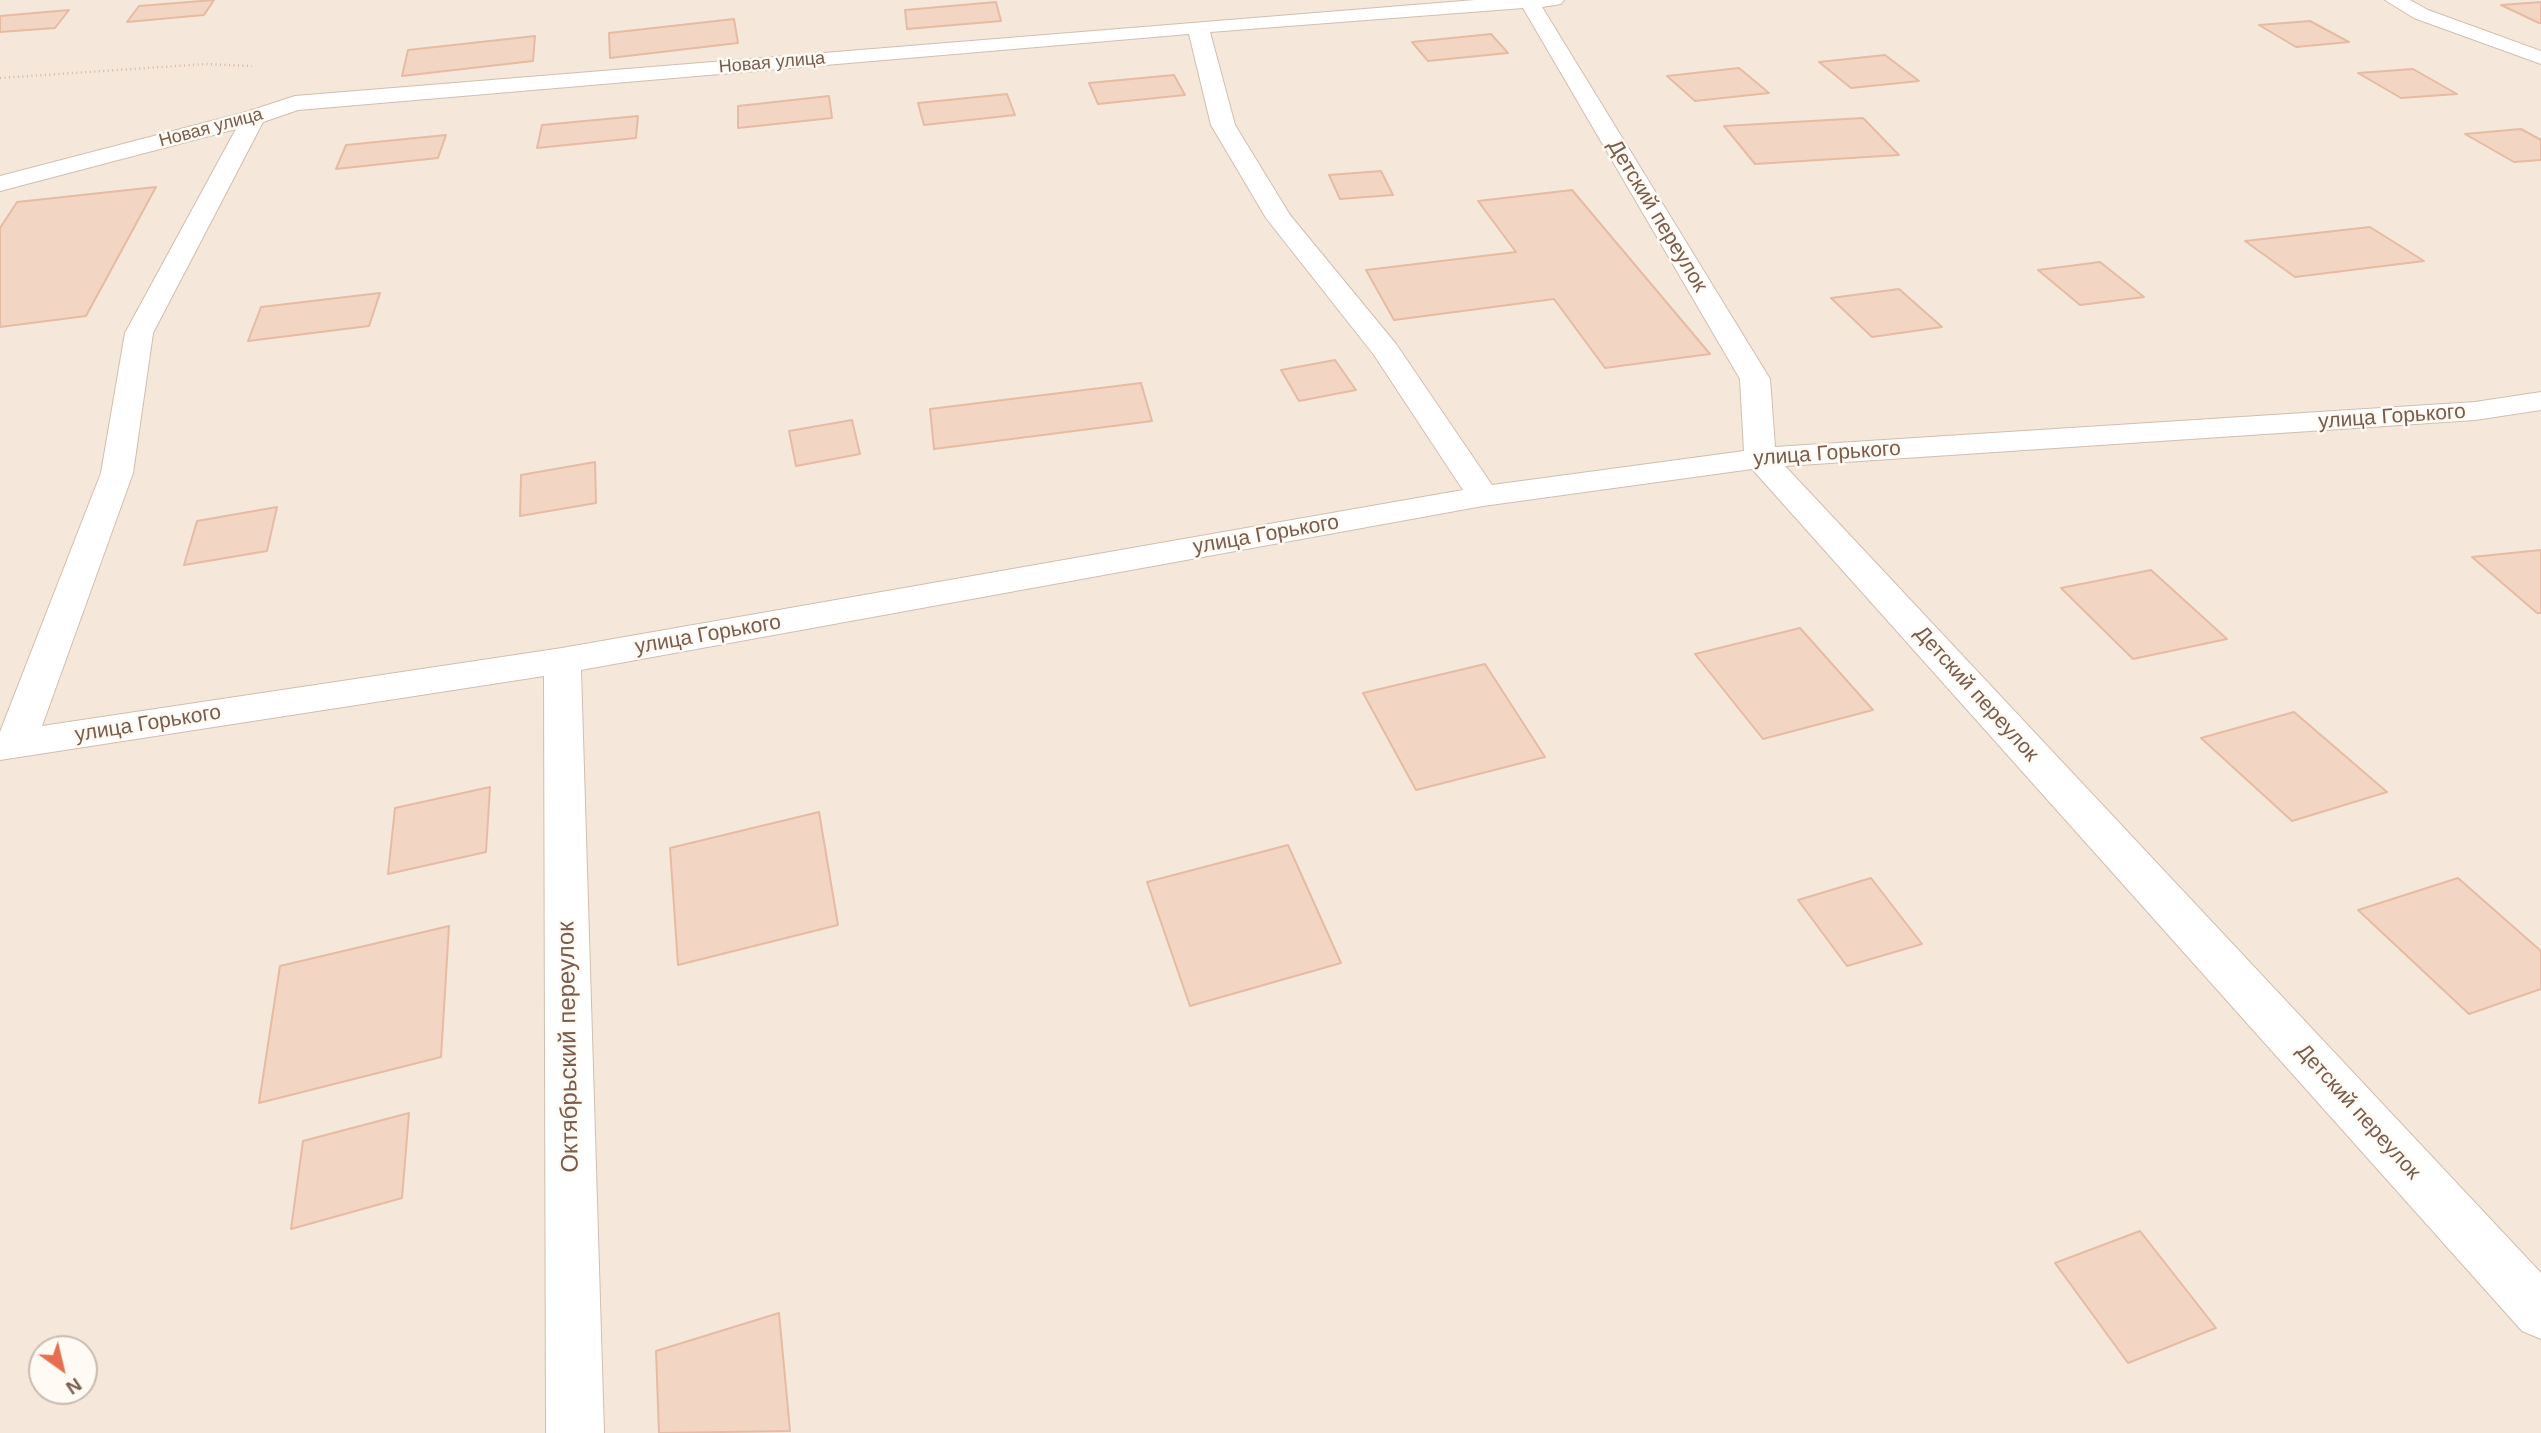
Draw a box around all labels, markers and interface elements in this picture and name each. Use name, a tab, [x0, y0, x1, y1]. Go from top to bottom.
street label: Новая улица	[718, 48, 826, 78]
street label: Новая улица	[157, 104, 265, 152]
street label: Детский переулок	[1602, 135, 1712, 297]
street label: улица Горького	[2317, 399, 2467, 435]
street label: улица Горького	[1752, 436, 1902, 472]
street label: улица Горького	[1191, 510, 1341, 560]
street label: улица Горького	[633, 610, 783, 660]
street label: Детский переулок	[1909, 621, 2043, 767]
street label: улица Горького	[73, 700, 223, 748]
street label: Октябрьский переулок	[552, 921, 586, 1173]
street label: Детский переулок	[2291, 1039, 2425, 1185]
north arrow	[28, 1335, 98, 1405]
text: N	[62, 1374, 85, 1399]

